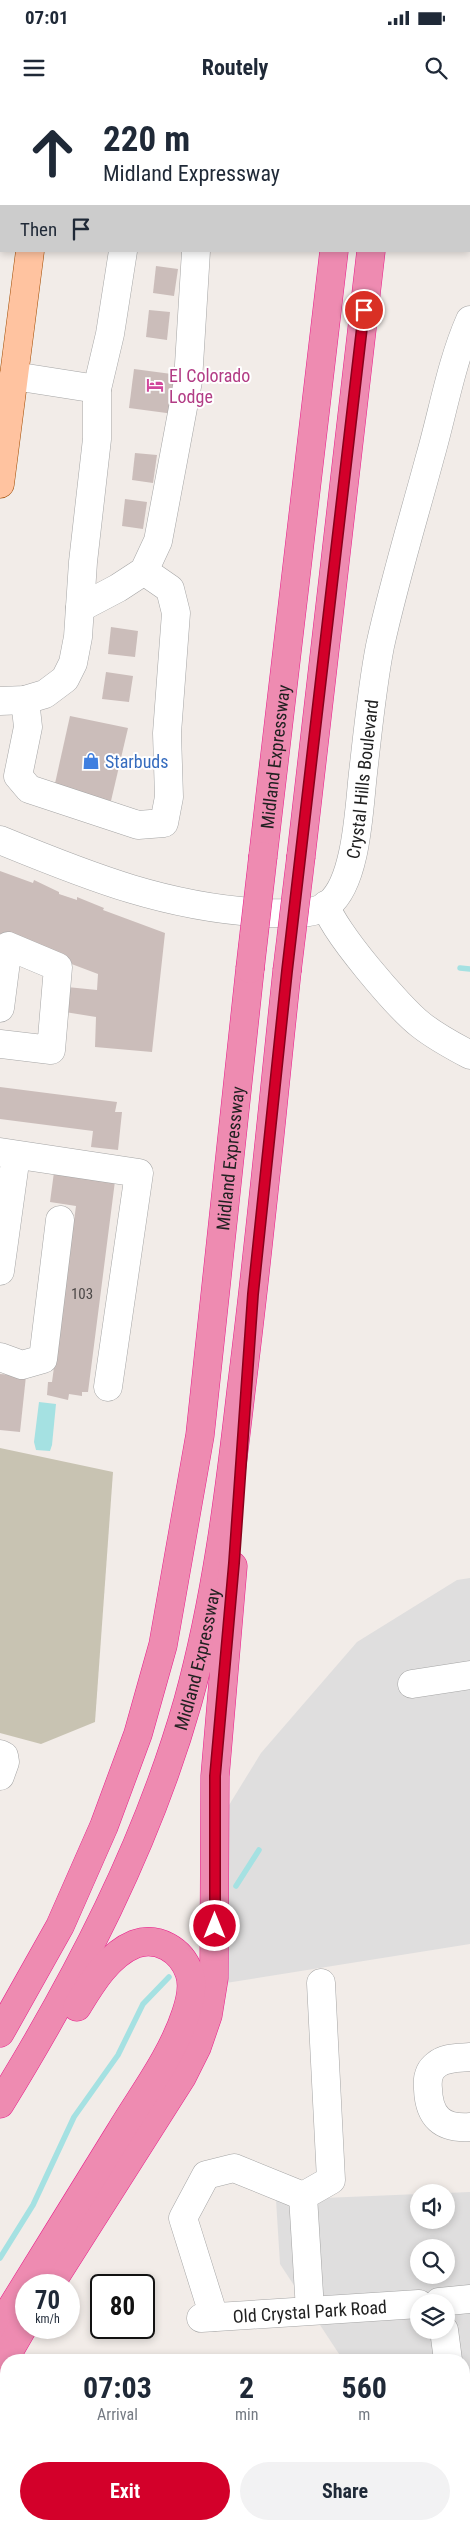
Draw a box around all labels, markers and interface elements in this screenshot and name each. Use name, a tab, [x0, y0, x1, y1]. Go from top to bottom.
text: 07:01	[25, 6, 69, 29]
icon: menu	[20, 54, 48, 82]
icon: search	[422, 54, 450, 82]
text: Routely	[202, 55, 268, 80]
text: 220 m	[103, 119, 190, 160]
icon: ahead	[20, 120, 85, 185]
text: Midland Expressway	[103, 161, 280, 186]
icon: arrive	[67, 215, 95, 243]
text: Then	[20, 218, 57, 241]
pin	[343, 289, 385, 331]
icon: arrive	[350, 296, 378, 324]
place label: El Colorado Lodge	[169, 365, 250, 407]
hotel icon: El Colorado Lodge	[145, 375, 165, 395]
street label: Midland Expressway	[256, 683, 294, 830]
street label: Crystal Hills Boulevard	[342, 698, 382, 861]
shop icon: Starbuds	[81, 751, 101, 771]
place label: Starbuds	[105, 751, 168, 772]
street label: Midland Expressway	[212, 1085, 248, 1231]
house number: 103	[71, 1285, 93, 1303]
street label: Midland Expressway	[170, 1586, 224, 1732]
position arrow	[188, 1899, 240, 1951]
map controls	[410, 2184, 455, 2339]
button: sound	[410, 2184, 455, 2229]
button: search	[410, 2239, 455, 2284]
speed limit sign: 80	[90, 2274, 155, 2339]
text: 70	[35, 2286, 60, 2315]
button: layers	[410, 2294, 455, 2339]
street label: Old Crystal Park Road	[232, 2296, 387, 2326]
text: km/h	[35, 2312, 60, 2326]
text: 07:03	[83, 2370, 152, 2405]
text: 2	[239, 2370, 254, 2405]
text: 560	[341, 2370, 387, 2405]
text: Arrival	[97, 2405, 138, 2424]
text: min	[235, 2405, 258, 2424]
text: m	[358, 2405, 370, 2424]
button: Exit	[20, 2462, 230, 2520]
button: Share	[240, 2462, 450, 2520]

